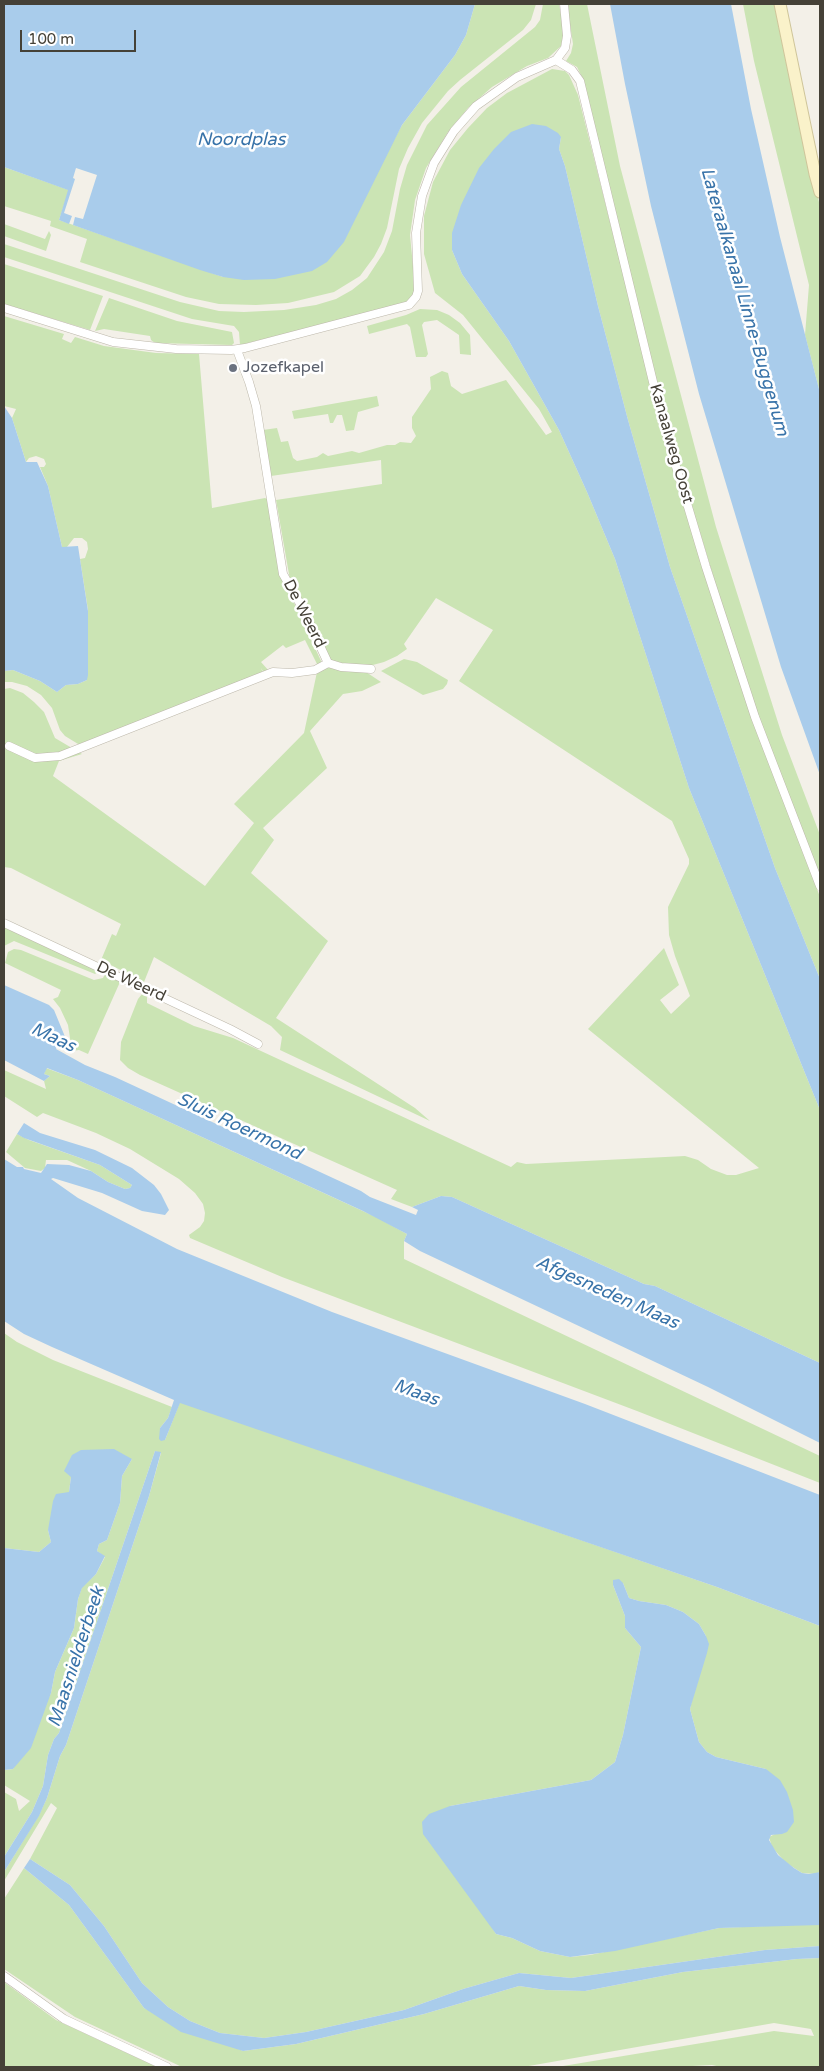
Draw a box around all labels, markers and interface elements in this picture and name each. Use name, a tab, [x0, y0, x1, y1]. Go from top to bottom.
scale bar	[22, 20, 139, 52]
text: 100 m	[28, 30, 74, 48]
water label: Noordplas	[197, 129, 285, 151]
water label: Lateraalkanaal Linne-Buggenum	[695, 165, 793, 439]
place label: Jozefkapel	[243, 358, 324, 378]
marker: Jozefkapel	[227, 362, 239, 374]
street label: Kanaalweg Oost	[645, 382, 697, 506]
street label: De Weerd	[279, 576, 329, 652]
street label: De Weerd	[93, 958, 169, 1006]
water label: Maas	[27, 1018, 79, 1058]
water label: Sluis Roermond	[173, 1089, 305, 1165]
water label: Afgesneden Maas	[532, 1252, 682, 1334]
water label: Maas	[391, 1375, 441, 1411]
water label: Maasnielderbeek	[44, 1584, 110, 1730]

